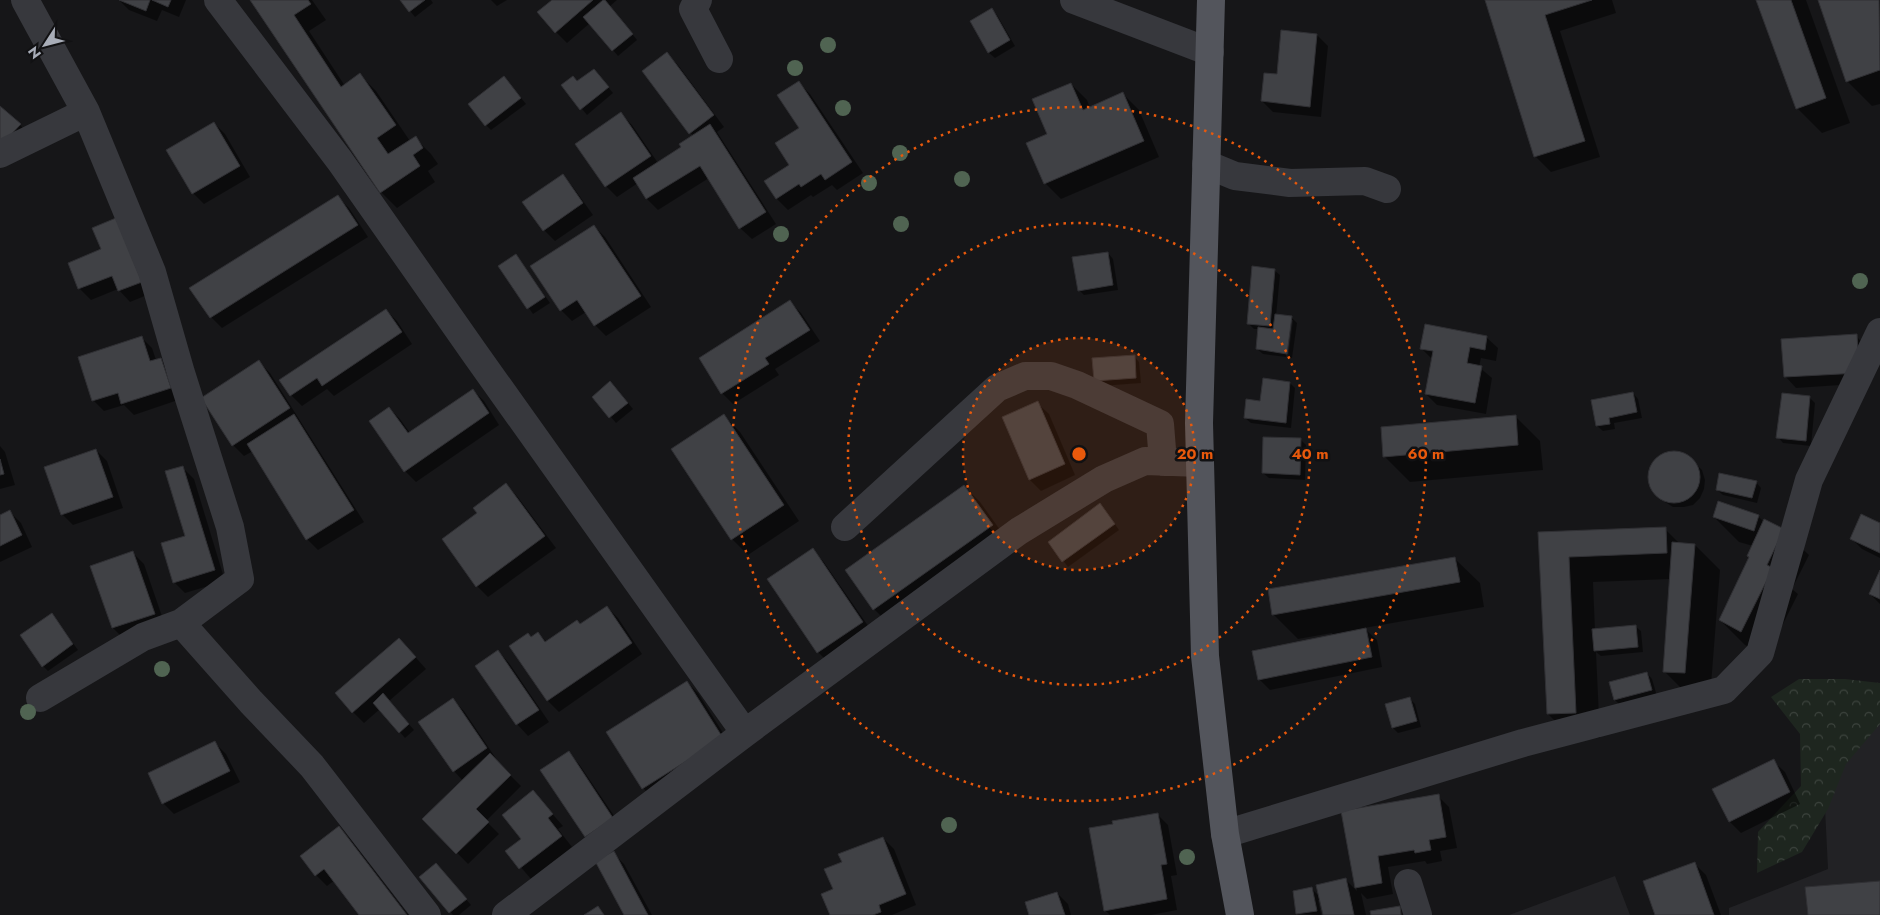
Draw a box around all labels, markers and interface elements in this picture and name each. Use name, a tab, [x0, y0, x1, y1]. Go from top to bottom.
north arrow	[20, 20, 70, 70]
text: N	[23, 42, 46, 63]
text: 20 m	[1177, 443, 1213, 465]
text: 40 m	[1291, 443, 1329, 465]
text: 60 m	[1408, 443, 1444, 465]
centre of rings	[1070, 445, 1088, 463]

